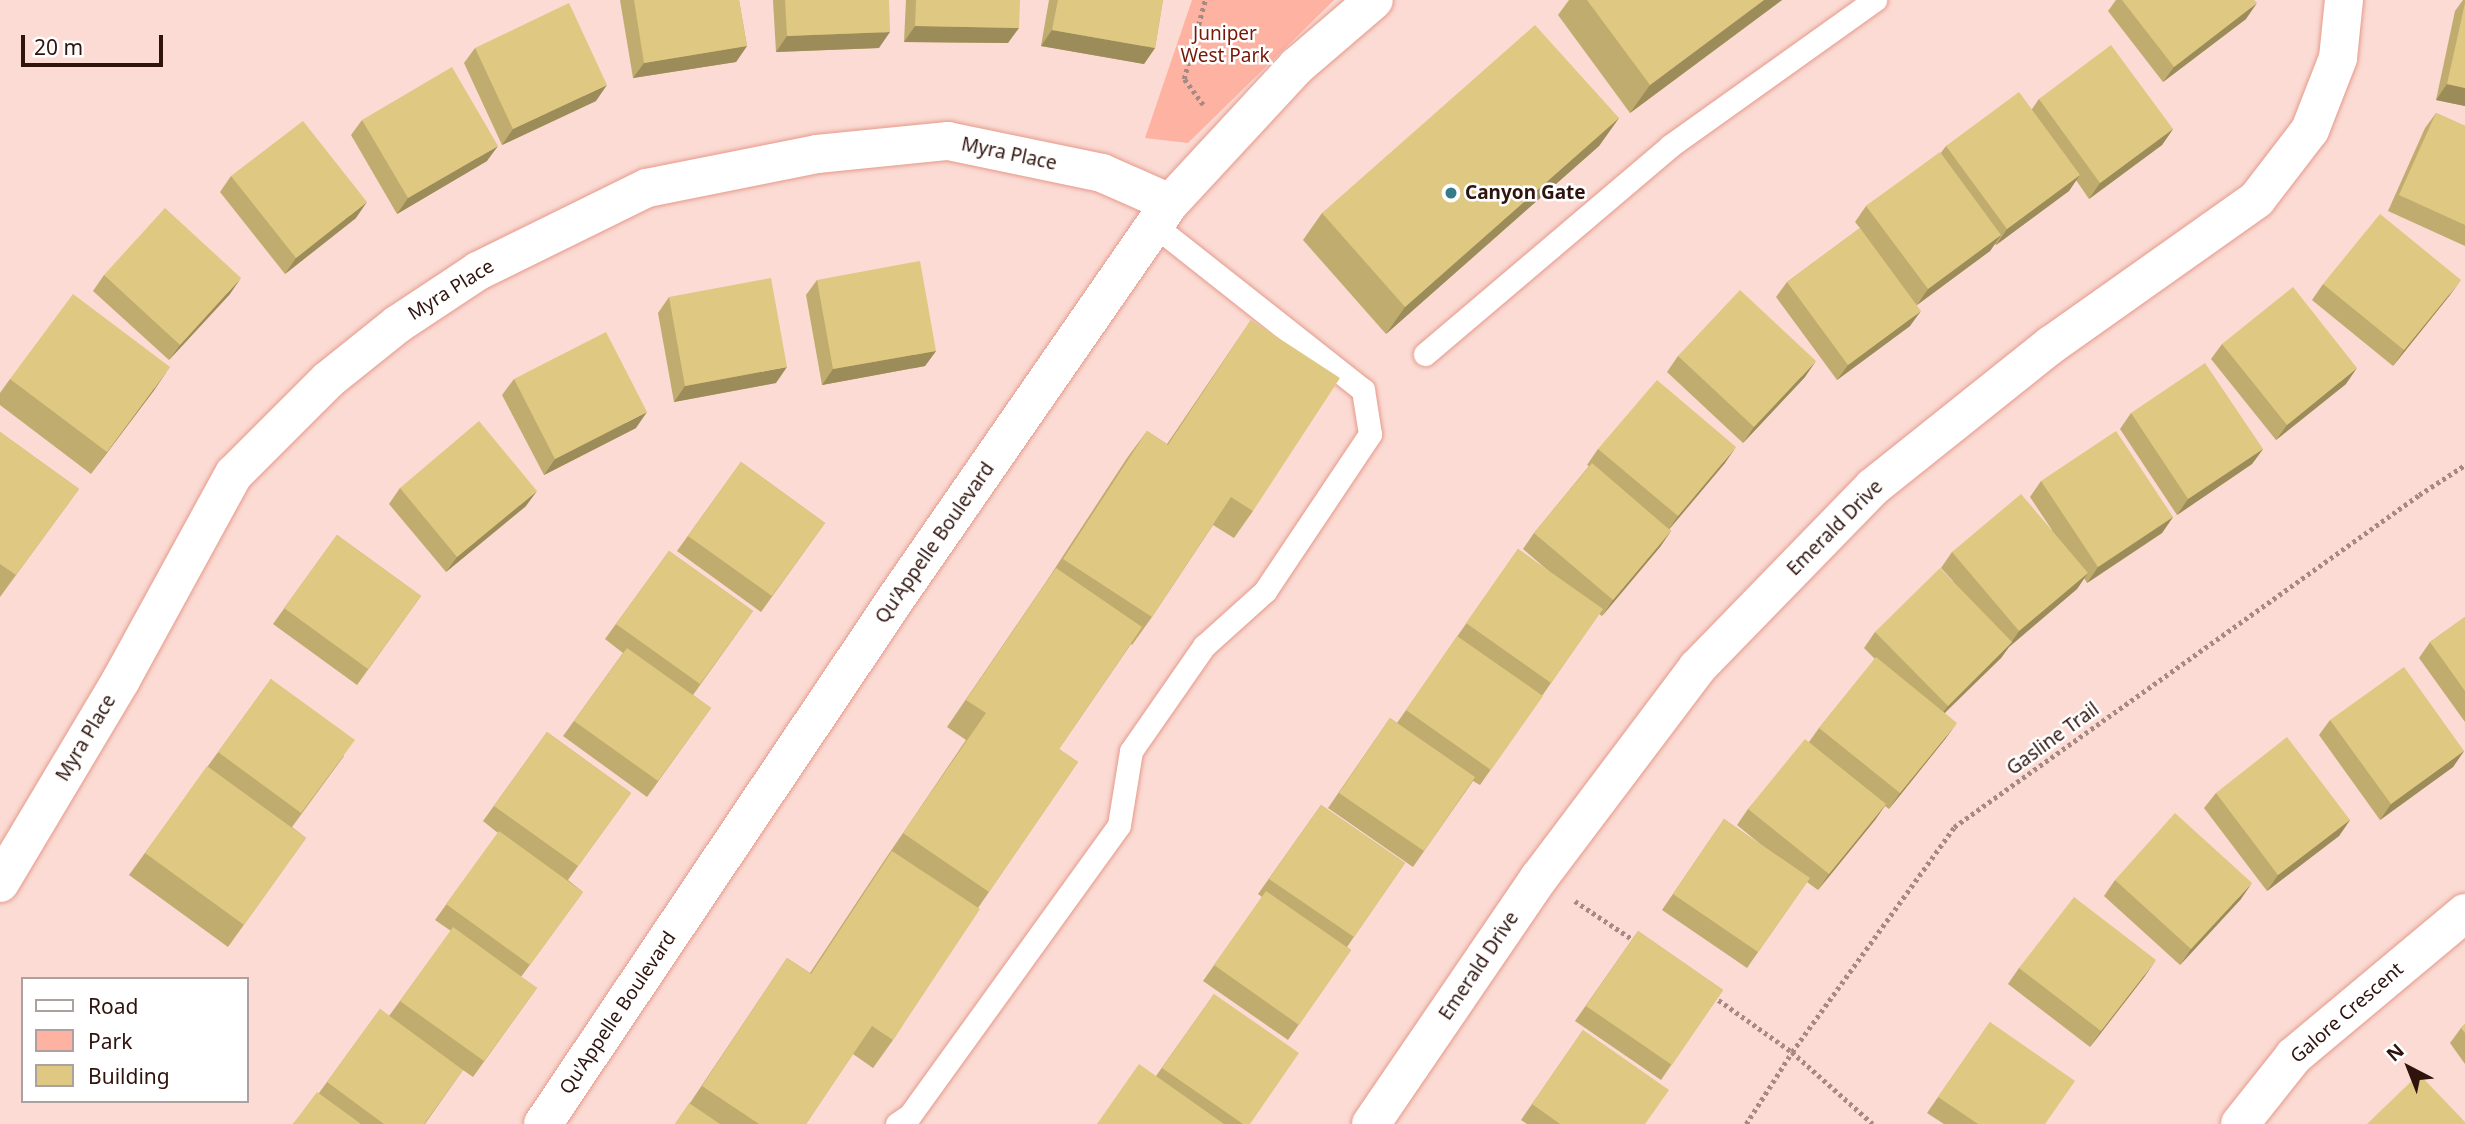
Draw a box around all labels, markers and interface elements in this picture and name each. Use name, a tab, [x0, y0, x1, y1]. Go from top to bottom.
scale bar	[24, 21, 166, 65]
park label: Juniper West Park	[1180, 23, 1270, 67]
text: 20 m	[34, 33, 83, 61]
street label: Myra Place	[959, 133, 1059, 175]
place label: Canyon Gate	[1465, 182, 1586, 204]
marker: Canyon Gate	[1443, 185, 1459, 201]
street label: Myra Place	[404, 255, 498, 325]
street label: Qu'Appelle Boulevard	[871, 458, 999, 628]
street label: Emerald Drive	[1783, 476, 1887, 580]
street label: Myra Place	[51, 691, 121, 785]
street label: Gasline Trail	[2002, 698, 2104, 780]
street label: Emerald Drive	[1434, 908, 1524, 1024]
street label: Qu'Appelle Boulevard	[555, 927, 681, 1099]
street label: Galore Crescent	[2286, 958, 2408, 1068]
legend	[21, 977, 248, 1103]
text: Road	[88, 992, 138, 1020]
text: Park	[88, 1027, 132, 1055]
north arrow	[2374, 1033, 2444, 1103]
text: N	[2381, 1038, 2409, 1067]
text: Building	[88, 1062, 170, 1090]

